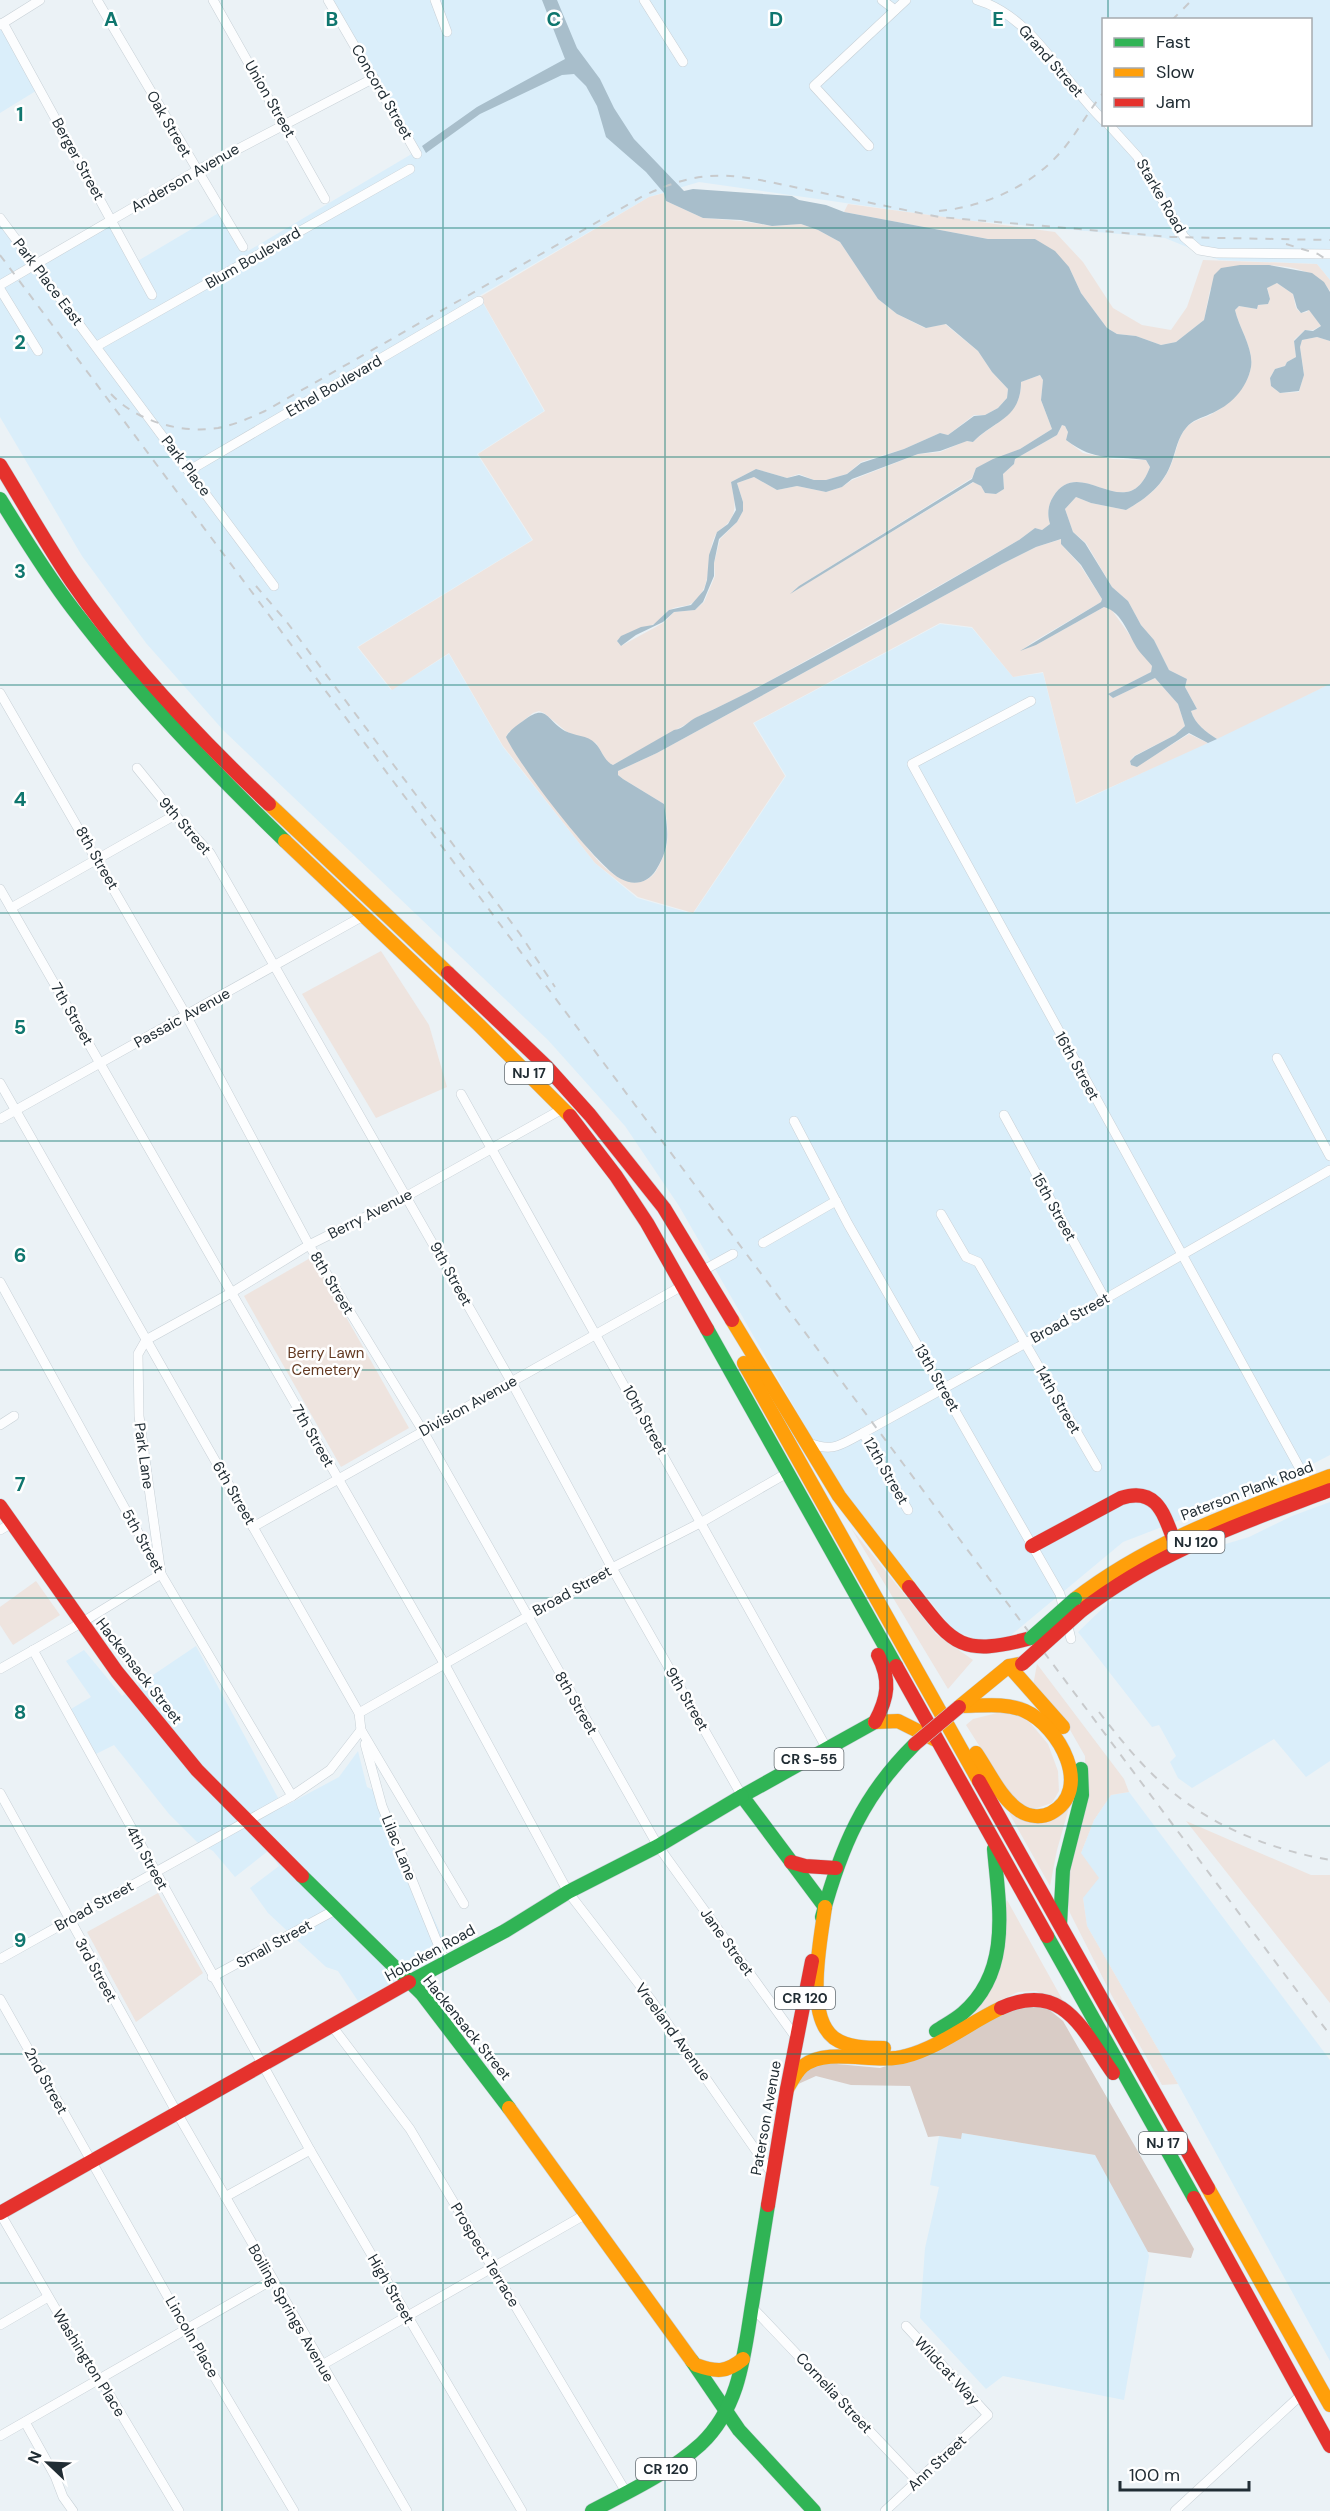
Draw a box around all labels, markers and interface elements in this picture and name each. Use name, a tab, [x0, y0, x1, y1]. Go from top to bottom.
text: A	[104, 6, 118, 32]
text: B	[326, 6, 338, 32]
text: C	[547, 6, 561, 32]
text: D	[769, 6, 783, 32]
text: E	[992, 6, 1004, 32]
legend	[1102, 18, 1312, 126]
street label: Grand Street	[1014, 21, 1088, 101]
text: Fast	[1156, 30, 1191, 54]
street label: Concord Street	[347, 41, 417, 143]
street label: Union Street	[240, 57, 300, 141]
text: Slow	[1156, 60, 1195, 84]
street label: Oak Street	[142, 87, 196, 161]
text: Jam	[1156, 90, 1191, 114]
text: 1	[16, 101, 24, 127]
street label: Berger Street	[47, 114, 109, 204]
street label: Anderson Avenue	[127, 139, 243, 217]
street label: Starke Road	[1132, 155, 1190, 237]
street label: Blum Boulevard	[202, 223, 304, 293]
street label: Park Place East	[9, 234, 88, 330]
text: 2	[14, 329, 26, 355]
street label: Ethel Boulevard	[283, 351, 385, 421]
street label: Park Place	[157, 432, 215, 500]
text: 3	[14, 558, 26, 584]
text: 4	[14, 786, 27, 812]
street label: 9th Street	[154, 793, 216, 859]
street label: 8th Street	[71, 823, 123, 893]
street label: 7th Street	[46, 979, 98, 1049]
street label: Passaic Avenue	[130, 983, 234, 1053]
text: 5	[14, 1014, 26, 1040]
street label: 16th Street	[1050, 1028, 1104, 1104]
road number: NJ 17	[505, 1062, 553, 1084]
street label: 15th Street	[1027, 1169, 1081, 1245]
street label: Berry Avenue	[324, 1184, 416, 1244]
street label: 9th Street	[425, 1238, 477, 1310]
text: 6	[14, 1242, 26, 1268]
street label: 8th Street	[305, 1248, 359, 1318]
street label: Broad Street	[1027, 1288, 1113, 1348]
street label: 13th Street	[910, 1341, 964, 1415]
park label: Berry Lawn Cemetery	[288, 1343, 364, 1380]
street label: 14th Street	[1031, 1363, 1085, 1437]
street label: Division Avenue	[415, 1371, 521, 1441]
street label: 10th Street	[618, 1382, 672, 1458]
street label: 7th Street	[287, 1401, 339, 1471]
street label: Park Lane	[129, 1422, 159, 1490]
street label: 12th Street	[859, 1434, 913, 1508]
street label: 6th Street	[208, 1457, 260, 1529]
street label: Paterson Plank Road	[1178, 1457, 1316, 1525]
text: 7	[15, 1471, 26, 1497]
street label: 5th Street	[117, 1505, 169, 1577]
road number: NJ 120	[1168, 1531, 1224, 1553]
street label: Broad Street	[529, 1561, 615, 1621]
street label: Hackensack Street	[91, 1614, 187, 1728]
street label: 9th Street	[661, 1663, 713, 1735]
street label: 8th Street	[550, 1668, 602, 1738]
text: 8	[14, 1699, 26, 1725]
road number: CR S-55	[774, 1748, 844, 1770]
street label: Lilac Lane	[377, 1812, 421, 1884]
street label: 4th Street	[121, 1822, 173, 1894]
street label: Broad Street	[51, 1876, 137, 1936]
street label: Jane Street	[696, 1904, 758, 1980]
street label: Small Street	[233, 1915, 315, 1973]
street label: Hoboken Road	[381, 1920, 479, 1986]
text: 9	[14, 1927, 26, 1953]
street label: 3rd Street	[70, 1935, 122, 2006]
street label: Hackensack Street	[418, 1971, 516, 2085]
street label: Vreeland Avenue	[631, 1979, 715, 2085]
road number: CR 120	[775, 1987, 835, 2009]
street label: 2nd Street	[20, 2044, 73, 2118]
street label: Paterson Avenue	[746, 2059, 786, 2177]
road number: NJ 17	[1139, 2132, 1187, 2154]
street label: Prospect Terrace	[446, 2199, 524, 2311]
street label: Boiling Springs Avenue	[243, 2240, 339, 2386]
street label: High Street	[363, 2251, 419, 2328]
street label: Lincoln Place	[161, 2293, 223, 2381]
street label: Washington Place	[48, 2305, 130, 2421]
street label: Wildcat Way	[910, 2332, 985, 2410]
street label: Cornelia Street	[791, 2348, 877, 2438]
street label: Ann Street	[903, 2430, 971, 2495]
north arrow	[18, 2433, 78, 2493]
text: N	[23, 2448, 47, 2467]
scale bar	[1120, 2454, 1249, 2492]
road number: CR 120	[636, 2458, 696, 2480]
text: 100 m	[1129, 2463, 1180, 2487]

